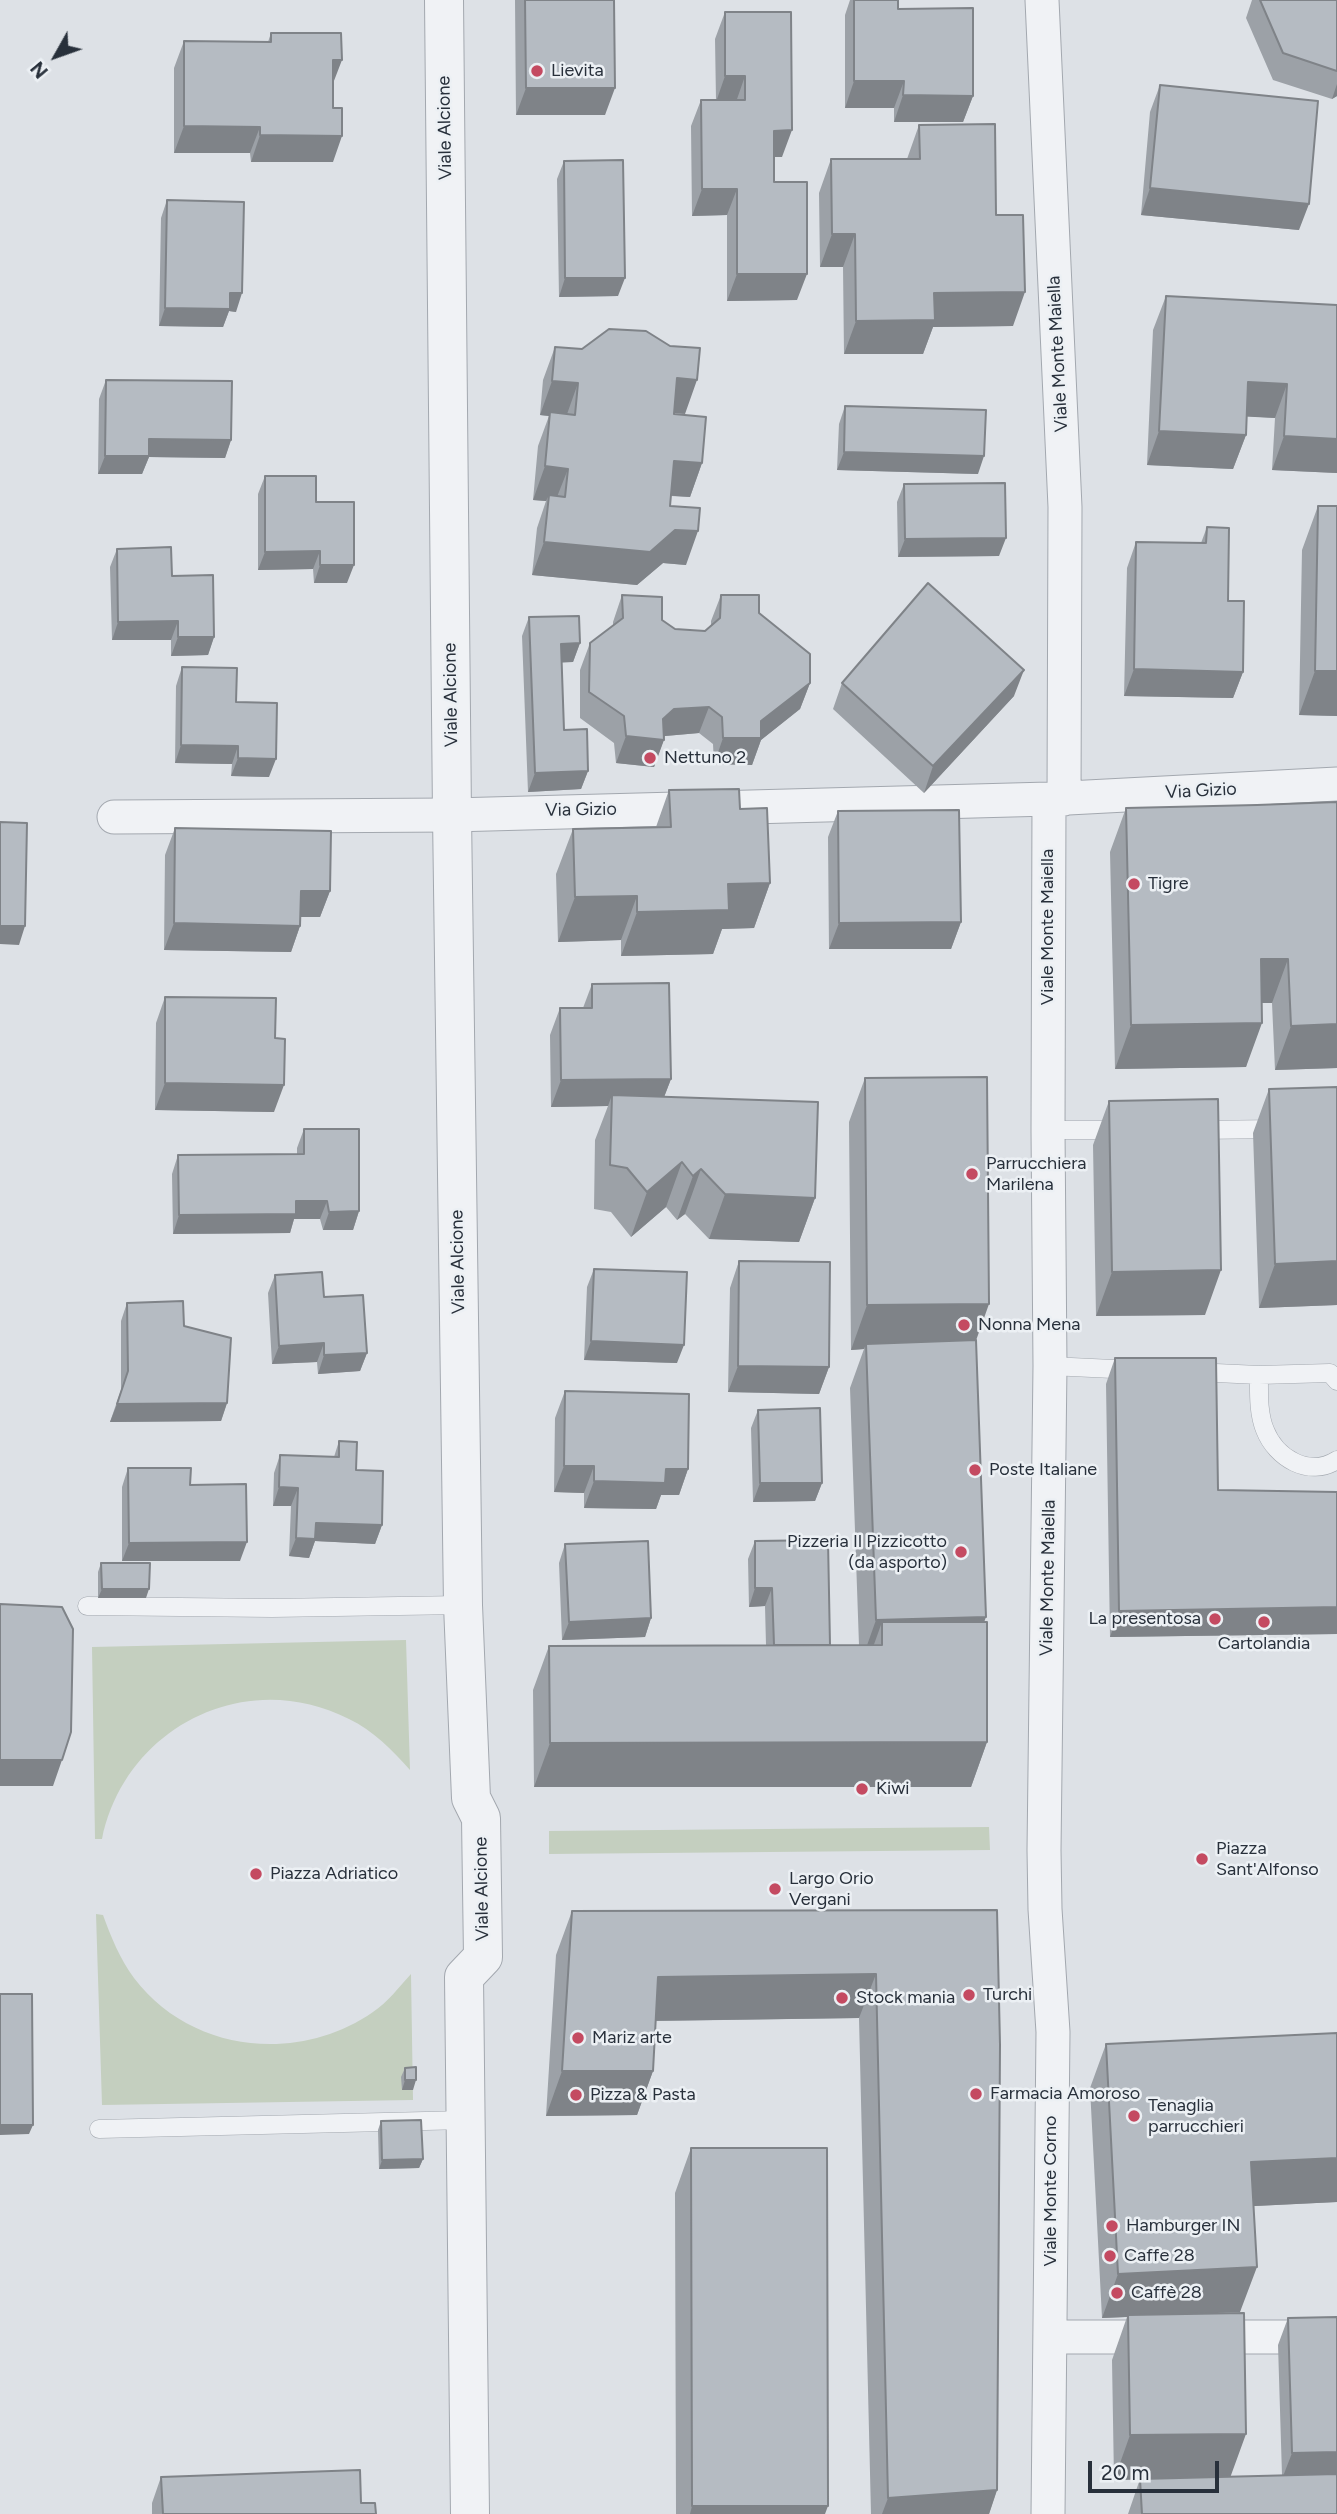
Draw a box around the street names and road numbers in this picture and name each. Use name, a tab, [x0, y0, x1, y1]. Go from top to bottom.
street label: Viale Alcione	[433, 76, 457, 180]
street label: Viale Monte Maiella	[1043, 275, 1073, 433]
street label: Viale Alcione	[439, 643, 463, 747]
street label: Via Gizio	[1165, 778, 1237, 804]
street label: Via Gizio	[545, 799, 617, 821]
street label: Viale Monte Maiella	[1037, 849, 1059, 1005]
street label: Viale Alcione	[446, 1210, 470, 1314]
street label: Viale Monte Maiella	[1036, 1500, 1060, 1656]
street label: Viale Alcione	[470, 1837, 494, 1941]
street label: Viale Monte Corno	[1040, 2116, 1062, 2266]

